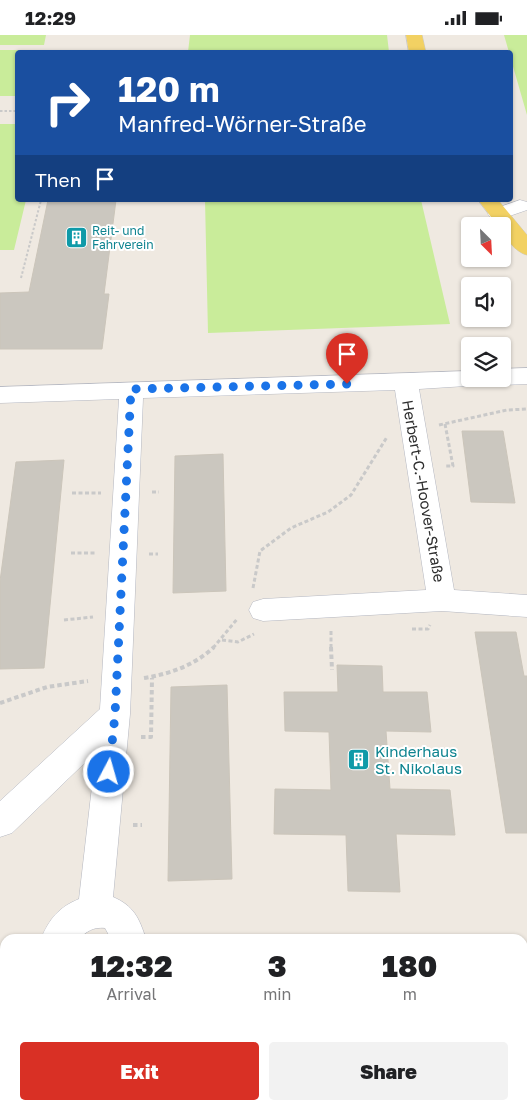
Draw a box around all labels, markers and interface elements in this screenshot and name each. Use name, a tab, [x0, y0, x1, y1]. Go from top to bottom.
text: 12:29	[25, 6, 76, 29]
text: 120 m	[118, 68, 220, 110]
icon: right	[35, 70, 100, 135]
text: Manfred-Wörner-Straße	[118, 110, 367, 137]
icon: arrive	[91, 165, 119, 193]
text: Then	[35, 168, 81, 191]
north arrow	[461, 217, 511, 267]
map controls	[461, 217, 511, 387]
place label: Reit- und Fahrverein	[92, 223, 154, 252]
building icon: Reit- und Fahrverein	[64, 225, 88, 249]
button: sound	[461, 277, 511, 327]
pin	[326, 333, 368, 384]
button: layers	[461, 337, 511, 387]
icon: arrive	[333, 340, 361, 368]
street label: Herbert-C.-Hoover-Straße	[399, 398, 449, 584]
place label: Kinderhaus St. Nikolaus	[375, 742, 462, 777]
position arrow	[82, 745, 134, 797]
building icon: Kinderhaus St. Nikolaus	[347, 748, 371, 772]
text: 12:32	[91, 948, 172, 984]
text: 3	[268, 948, 287, 984]
text: 180	[382, 948, 437, 984]
text: Arrival	[106, 984, 157, 1004]
text: min	[263, 984, 291, 1004]
text: m	[403, 984, 417, 1004]
button: Exit	[20, 1042, 259, 1100]
button: Share	[269, 1042, 508, 1100]

